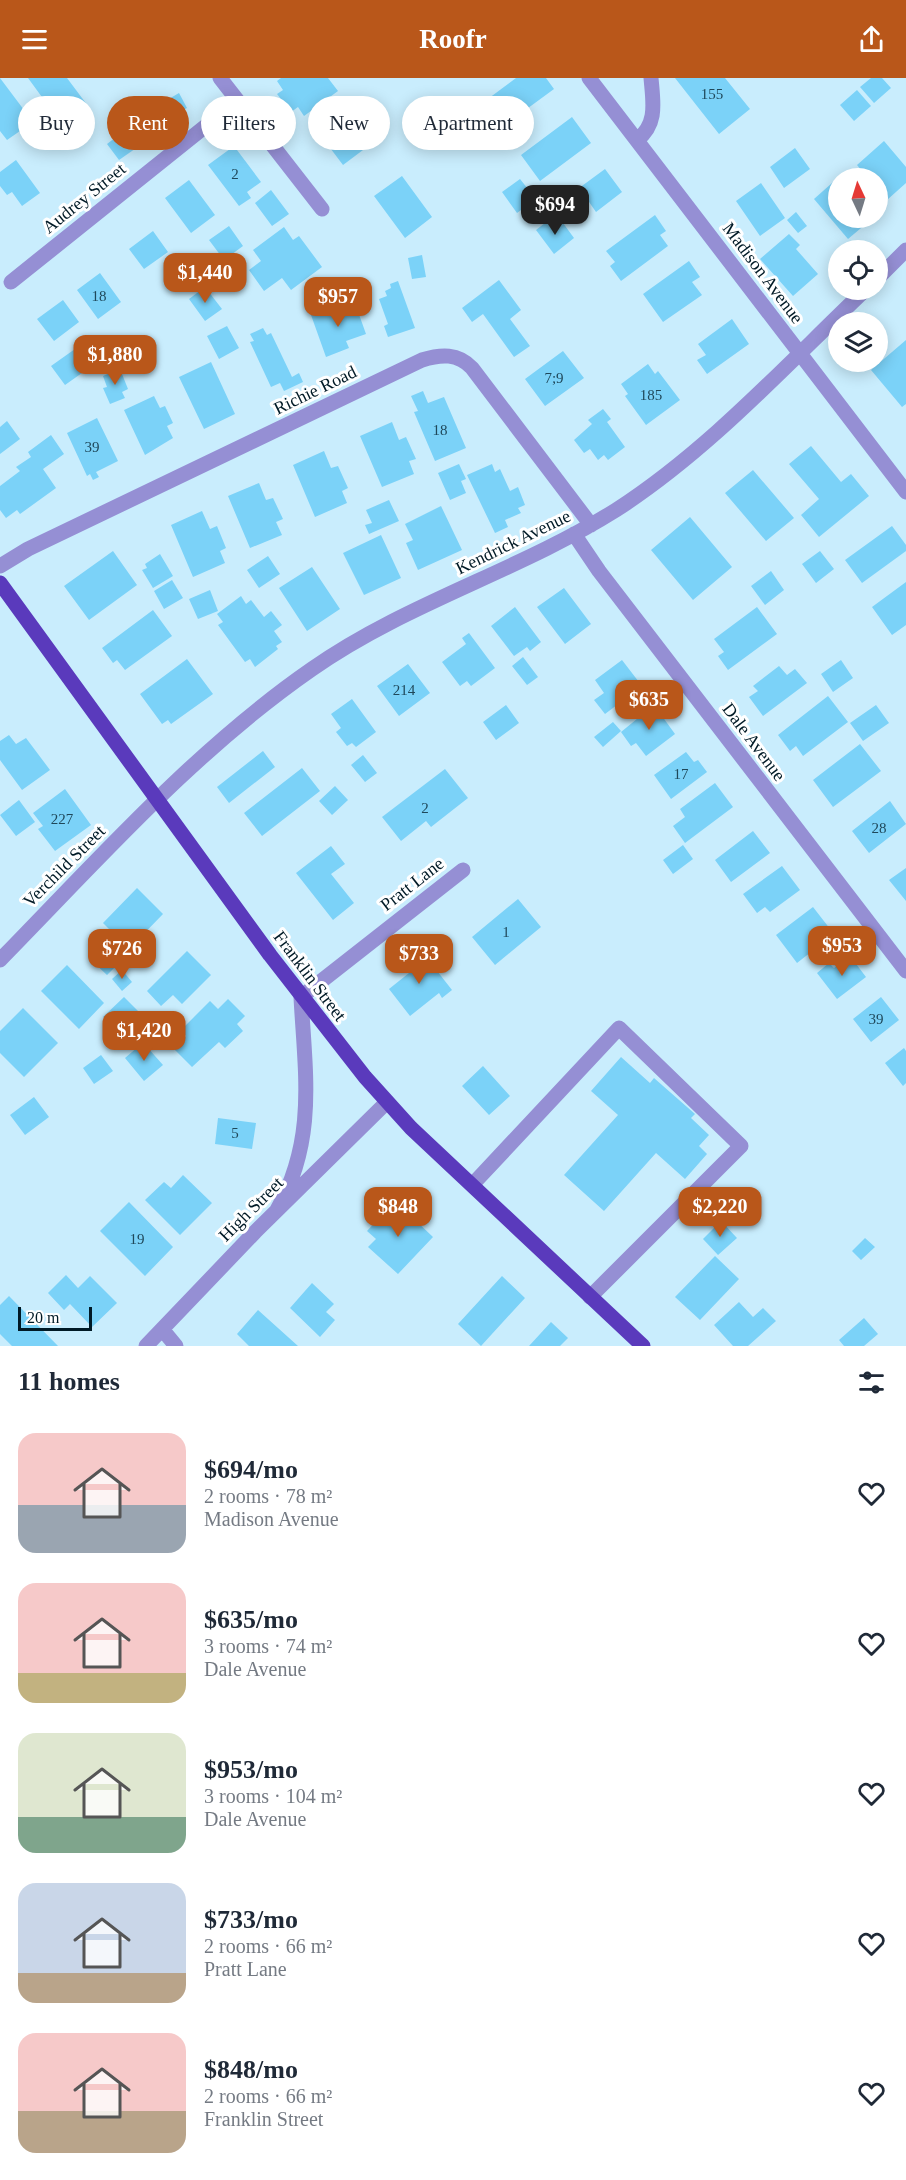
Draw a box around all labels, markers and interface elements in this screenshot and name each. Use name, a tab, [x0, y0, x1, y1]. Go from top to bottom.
icon: menu	[18, 23, 51, 56]
icon: share	[855, 23, 888, 56]
text: Roofr	[419, 24, 487, 54]
house number: 155	[701, 86, 723, 102]
chip: Buy	[18, 96, 95, 150]
chip: Rent	[107, 96, 189, 150]
chip: Filters	[201, 96, 296, 150]
chip: New	[308, 96, 390, 150]
chip: Apartment	[402, 96, 534, 150]
street label: Audrey Street	[39, 159, 129, 237]
house number: 2	[231, 166, 239, 182]
north arrow	[828, 168, 888, 228]
map controls	[828, 168, 888, 372]
pin: $694	[519, 185, 591, 236]
text: $694	[535, 193, 575, 215]
street label: Madison Avenue	[719, 219, 807, 327]
button: locate	[828, 240, 888, 300]
pin: $1,440	[156, 253, 254, 304]
text: $1,440	[178, 261, 233, 283]
pin: $957	[302, 277, 374, 328]
text: $957	[318, 285, 358, 307]
house number: 18	[92, 288, 107, 304]
button: layers	[828, 312, 888, 372]
pin: $1,880	[66, 335, 164, 386]
text: $1,880	[88, 343, 143, 365]
street label: Richie Road	[270, 361, 360, 419]
house number: 7;9	[544, 370, 564, 386]
house number: 185	[640, 387, 662, 403]
house number: 18	[433, 422, 448, 438]
house number: 39	[85, 439, 100, 455]
street label: Kendrick Avenue	[452, 506, 574, 578]
pin: $635	[613, 680, 685, 731]
house number: 214	[393, 682, 416, 698]
text: $635	[629, 688, 669, 710]
street label: Dale Avenue	[718, 699, 790, 785]
house number: 17	[674, 766, 689, 782]
house number: 2	[421, 800, 429, 816]
house number: 227	[51, 811, 74, 827]
house number: 28	[872, 820, 887, 836]
street label: Verchild Street	[19, 821, 109, 911]
street label: Pratt Lane	[376, 853, 448, 915]
house number: 1	[502, 924, 510, 940]
pin: $953	[806, 926, 878, 977]
street label: Franklin Street	[270, 927, 350, 1025]
pin: $726	[86, 929, 158, 980]
pin: $733	[383, 934, 455, 985]
text: $953	[822, 934, 862, 956]
text: $726	[102, 937, 142, 959]
text: $733	[399, 942, 439, 964]
pin: $1,420	[95, 1011, 193, 1062]
house number: 39	[869, 1011, 884, 1027]
text: $1,420	[117, 1019, 172, 1041]
house number: 5	[231, 1125, 239, 1141]
street label: High Street	[215, 1173, 287, 1245]
pin: $848	[362, 1187, 434, 1238]
pin: $2,220	[671, 1187, 769, 1238]
text: $848	[378, 1195, 418, 1217]
text: $2,220	[693, 1195, 748, 1217]
house number: 19	[130, 1231, 145, 1247]
scale bar	[18, 1304, 92, 1332]
text: 20 m	[27, 1309, 59, 1326]
icon: filters	[855, 1366, 888, 1399]
text: 11 homes	[18, 1367, 120, 1396]
text: $694/mo	[204, 1455, 298, 1484]
icon: home	[66, 1457, 138, 1529]
icon: heart	[855, 1477, 888, 1510]
text: 2 rooms · 78 m²	[204, 1485, 332, 1507]
text: Madison Avenue	[204, 1508, 339, 1530]
text: $635/mo	[204, 1605, 298, 1634]
icon: home	[66, 1607, 138, 1679]
icon: heart	[855, 1627, 888, 1660]
text: 3 rooms · 74 m²	[204, 1635, 332, 1657]
text: Dale Avenue	[204, 1658, 306, 1680]
text: $953/mo	[204, 1755, 298, 1784]
icon: home	[66, 1757, 138, 1829]
icon: heart	[855, 1777, 888, 1810]
text: 3 rooms · 104 m²	[204, 1785, 342, 1807]
text: Dale Avenue	[204, 1808, 306, 1830]
text: $733/mo	[204, 1905, 298, 1934]
icon: home	[66, 1907, 138, 1979]
icon: heart	[855, 1927, 888, 1960]
text: 2 rooms · 66 m²	[204, 1935, 332, 1957]
text: Pratt Lane	[204, 1958, 287, 1980]
text: $848/mo	[204, 2055, 298, 2084]
icon: home	[66, 2057, 138, 2129]
icon: heart	[855, 2077, 888, 2110]
text: 2 rooms · 66 m²	[204, 2085, 332, 2107]
text: Franklin Street	[204, 2108, 323, 2130]

